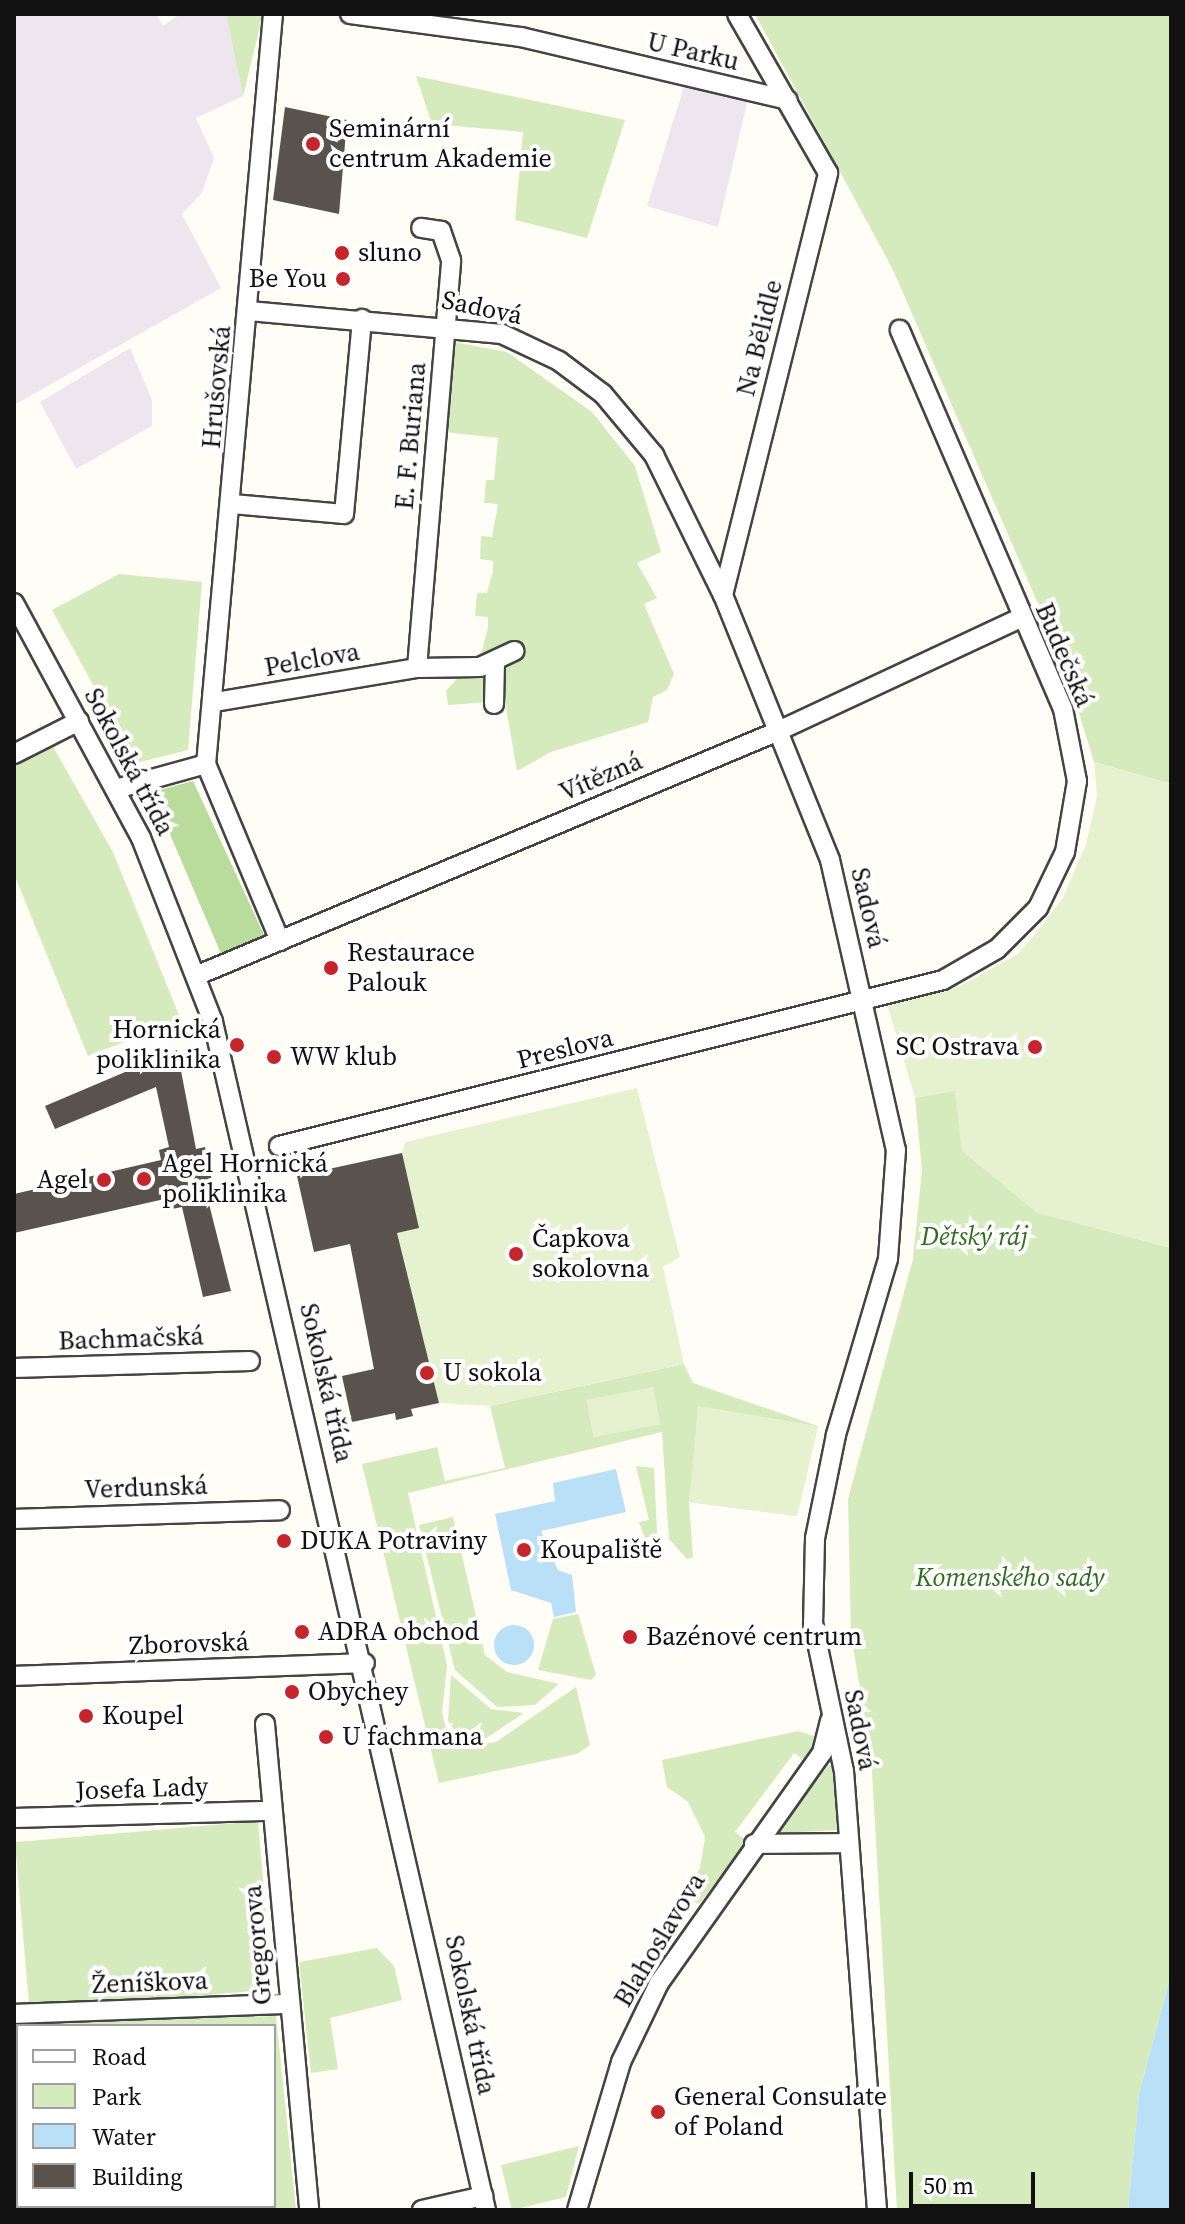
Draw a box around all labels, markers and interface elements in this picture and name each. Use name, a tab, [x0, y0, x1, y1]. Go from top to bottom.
street label: U Parku	[644, 26, 742, 78]
place label: Seminární centrum Akademie	[329, 113, 552, 174]
marker: Seminární centrum Akademie	[304, 135, 322, 153]
place label: sluno	[358, 237, 422, 269]
marker: sluno	[333, 244, 351, 262]
place label: Be You	[248, 263, 327, 295]
marker: Be You	[334, 270, 352, 288]
street label: Na Bělidle	[731, 277, 789, 399]
street label: Sadová	[439, 284, 525, 332]
street label: Hrušovská	[196, 324, 238, 450]
street label: E. F. Buriana	[389, 361, 433, 511]
street label: Budečská	[1028, 598, 1100, 712]
street label: Pelclova	[262, 636, 362, 684]
street label: Sokolská třída	[77, 683, 181, 841]
street label: Vítězná	[555, 746, 647, 808]
street label: Sadová	[844, 865, 892, 951]
place label: Restaurace Palouk	[347, 937, 475, 998]
marker: Restaurace Palouk	[322, 959, 340, 977]
place label: Hornická poliklinika	[96, 1014, 221, 1076]
street label: Preslova	[514, 1022, 616, 1076]
place label: SC Ostrava	[896, 1031, 1019, 1063]
marker: Hornická poliklinika	[228, 1036, 246, 1054]
marker: SC Ostrava	[1026, 1038, 1044, 1056]
place label: WW klub	[290, 1041, 398, 1073]
marker: WW klub	[265, 1048, 283, 1066]
place label: Agel Hornická poliklinika	[162, 1148, 328, 1210]
place label: Agel	[37, 1164, 88, 1196]
marker: Agel Hornická poliklinika	[133, 1168, 155, 1190]
marker: Agel	[95, 1171, 113, 1189]
park label: Dětský ráj	[921, 1221, 1027, 1253]
place label: Čapkova sokolovna	[532, 1223, 649, 1284]
marker: Čapkova sokolovna	[507, 1245, 525, 1263]
street label: Sokolská třída	[293, 1300, 359, 1466]
street label: Bachmačská	[58, 1321, 204, 1357]
place label: U sokola	[443, 1357, 542, 1389]
marker: U sokola	[418, 1364, 436, 1382]
street label: Verdunská	[84, 1470, 208, 1506]
place label: DUKA Potraviny	[300, 1525, 487, 1557]
marker: DUKA Potraviny	[275, 1532, 293, 1550]
place label: Koupaliště	[540, 1534, 663, 1566]
marker: Koupaliště	[515, 1541, 533, 1559]
park label: Komenského sady	[916, 1562, 1104, 1594]
place label: ADRA obchod	[318, 1616, 479, 1648]
place label: Bazénové centrum	[646, 1621, 862, 1653]
marker: ADRA obchod	[293, 1623, 311, 1641]
street label: Zborovská	[129, 1626, 249, 1662]
marker: Bazénové centrum	[621, 1628, 639, 1646]
place label: Obychey	[308, 1676, 408, 1708]
marker: Obychey	[283, 1683, 301, 1701]
street label: Sadová	[837, 1687, 883, 1773]
place label: Koupel	[102, 1700, 184, 1732]
marker: Koupel	[77, 1707, 95, 1725]
place label: U fachmana	[342, 1721, 483, 1753]
marker: U fachmana	[317, 1728, 335, 1746]
street label: Josefa Lady	[75, 1771, 209, 1807]
street label: Blahoslavova	[608, 1867, 712, 2013]
street label: Gregorova	[237, 1884, 279, 2006]
street label: Sokolská třída	[438, 1932, 502, 2098]
street label: Ženíškova	[91, 1965, 209, 2001]
legend	[16, 2024, 276, 2208]
text: Road	[92, 2040, 146, 2073]
text: Park	[92, 2080, 141, 2113]
place label: General Consulate of Poland	[674, 2081, 887, 2142]
marker: General Consulate of Poland	[649, 2103, 667, 2121]
text: Water	[92, 2120, 156, 2153]
scale bar	[913, 2156, 1039, 2206]
text: Building	[92, 2160, 183, 2193]
text: 50 m	[923, 2169, 974, 2202]

